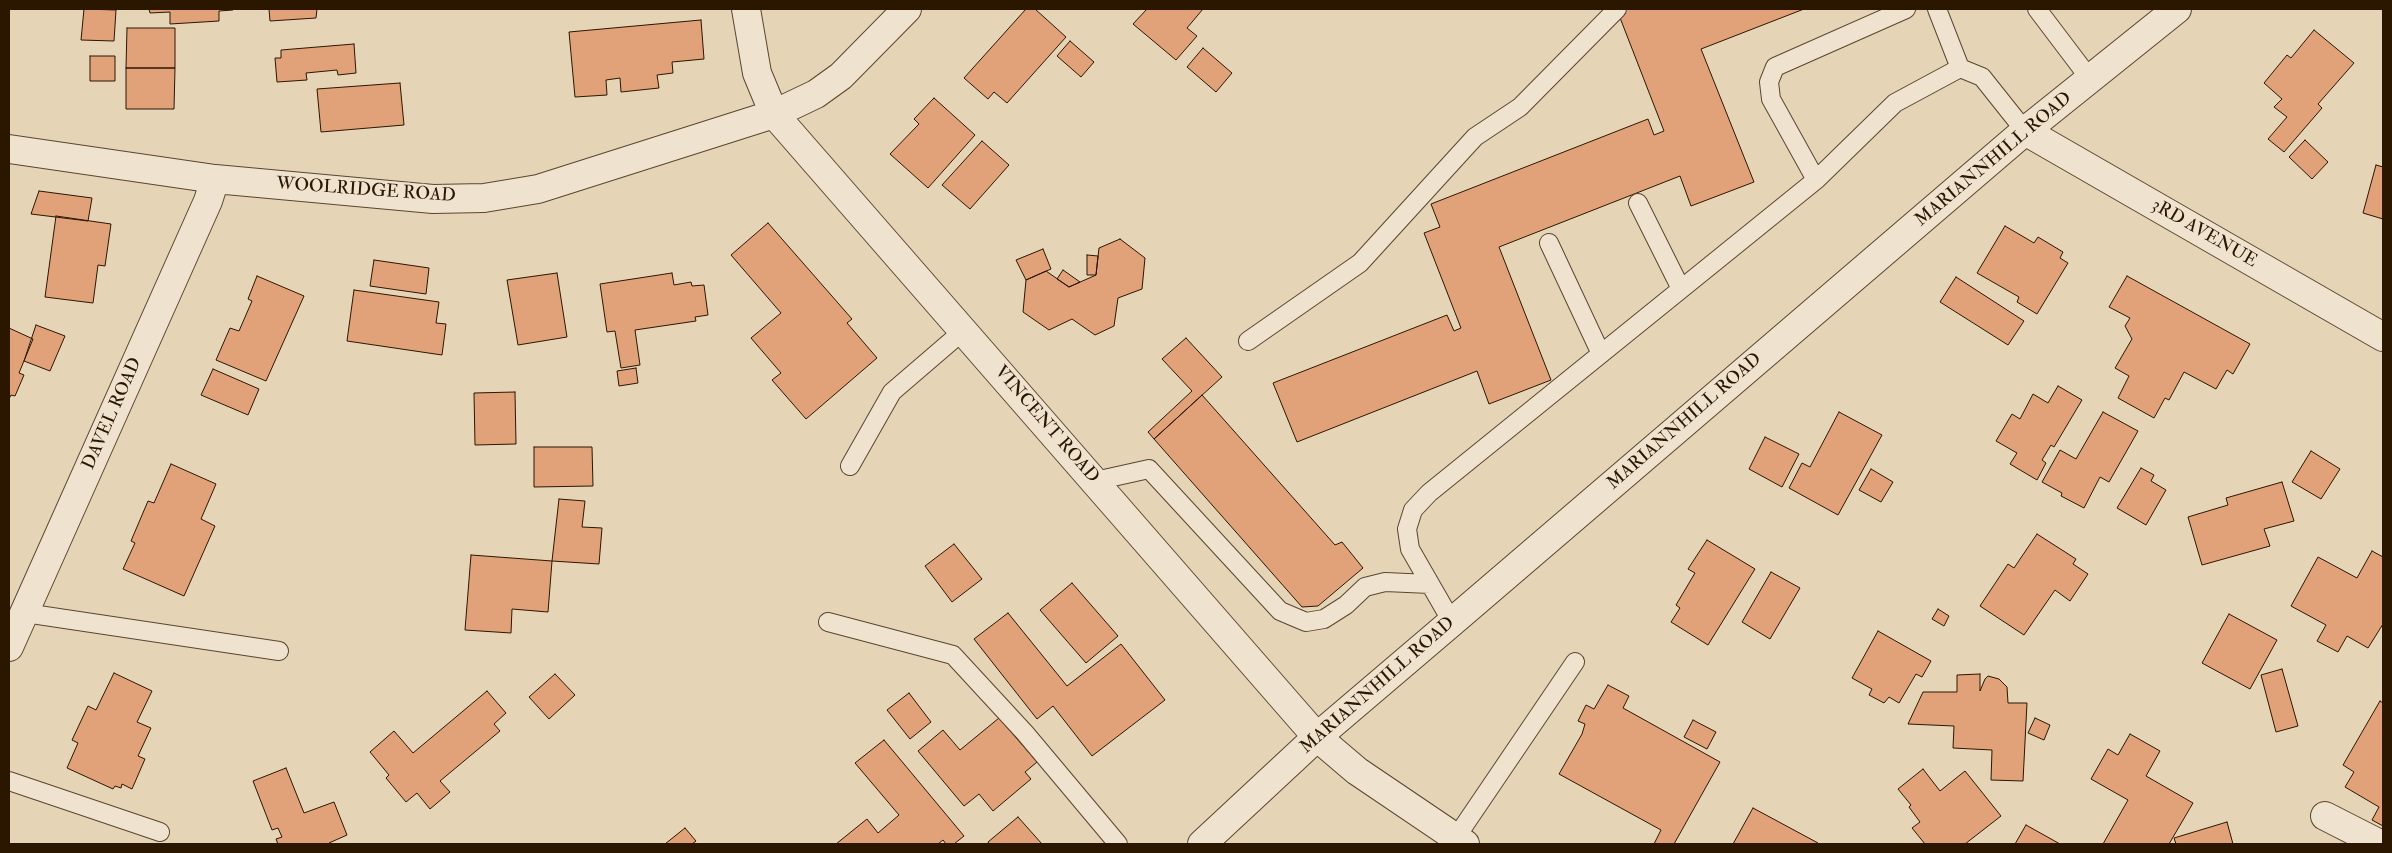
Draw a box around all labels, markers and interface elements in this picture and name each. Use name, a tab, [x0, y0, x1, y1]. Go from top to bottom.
street label: MARIANNHILL ROAD	[1911, 88, 2077, 232]
street label: WOOLRIDGE ROAD	[276, 174, 456, 208]
street label: 3RD AVENUE	[2147, 195, 2261, 273]
street label: MARIANNHILL ROAD	[1603, 349, 1767, 495]
street label: DAVEL ROAD	[79, 355, 147, 473]
street label: VINCENT ROAD	[989, 362, 1103, 488]
street label: MARIANNHILL ROAD	[1296, 613, 1460, 759]

